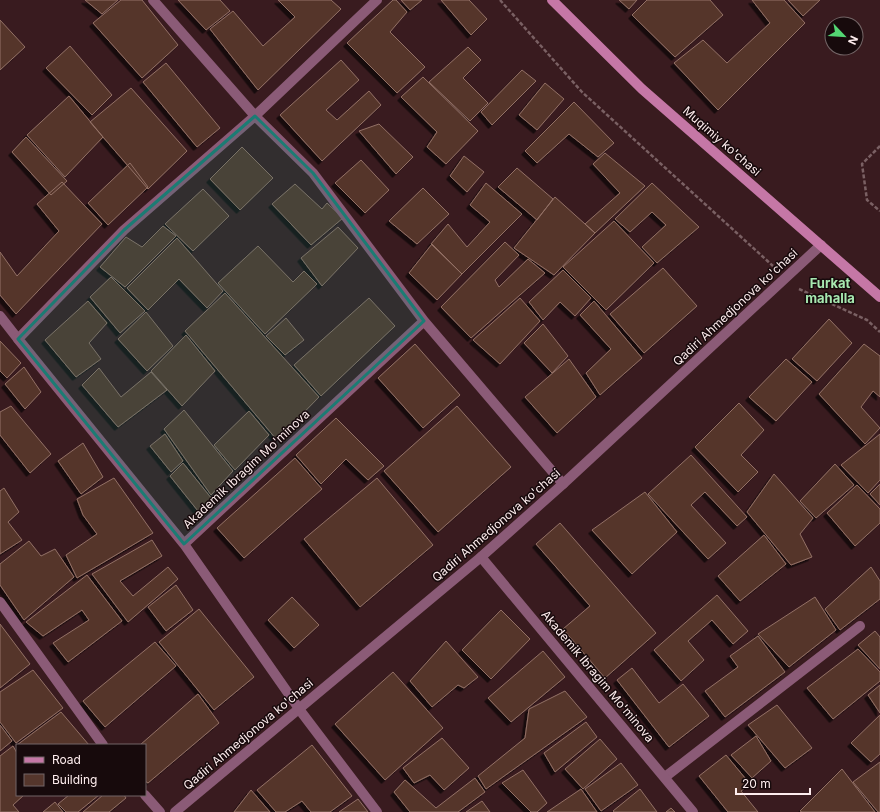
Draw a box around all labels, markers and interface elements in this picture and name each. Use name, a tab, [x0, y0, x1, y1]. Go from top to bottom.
north arrow	[824, 16, 864, 56]
text: N	[845, 33, 861, 47]
street label: Muqimiy ko'chasi	[680, 103, 764, 179]
street label: Qadiri Ahmedjonova ko'chasi	[670, 245, 801, 369]
district label: Furkat mahalla	[805, 275, 855, 306]
street label: Akademik Ibragim Mo'minova	[180, 406, 312, 532]
street label: Qadiri Ahmedjonova ko'chasi	[429, 465, 563, 585]
street label: Akademik Ibragim Mo'minova	[538, 607, 658, 745]
street label: Qadiri Ahmedjonova ko'chasi	[180, 675, 316, 793]
legend	[16, 744, 146, 796]
text: Road	[52, 752, 81, 767]
scale bar	[736, 770, 810, 796]
text: Building	[52, 772, 97, 787]
text: 20 m	[742, 776, 771, 791]

